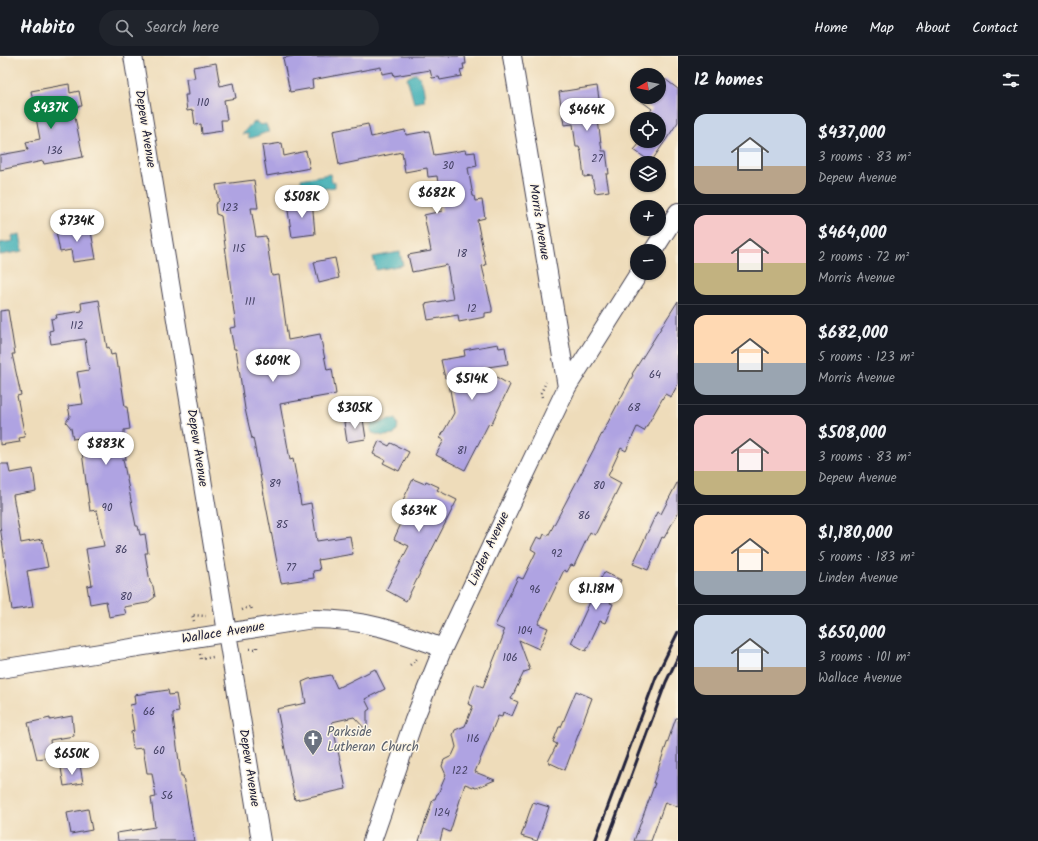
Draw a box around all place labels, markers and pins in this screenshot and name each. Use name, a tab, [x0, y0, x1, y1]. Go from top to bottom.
pin: $437K	[23, 96, 79, 130]
pin: $464K	[559, 98, 615, 132]
pin: $682K	[409, 181, 465, 215]
pin: $508K	[274, 185, 330, 219]
pin: $734K	[49, 209, 105, 243]
pin: $609K	[245, 349, 301, 383]
pin: $514K	[444, 367, 500, 401]
pin: $305K	[327, 396, 383, 430]
pin: $883K	[78, 432, 134, 466]
pin: $634K	[391, 499, 447, 533]
pin: $1.18M	[563, 577, 629, 611]
place label: Parkside Lutheran Church	[327, 722, 419, 758]
church icon: Parkside Lutheran Church	[302, 728, 324, 756]
pin: $650K	[44, 742, 100, 776]

